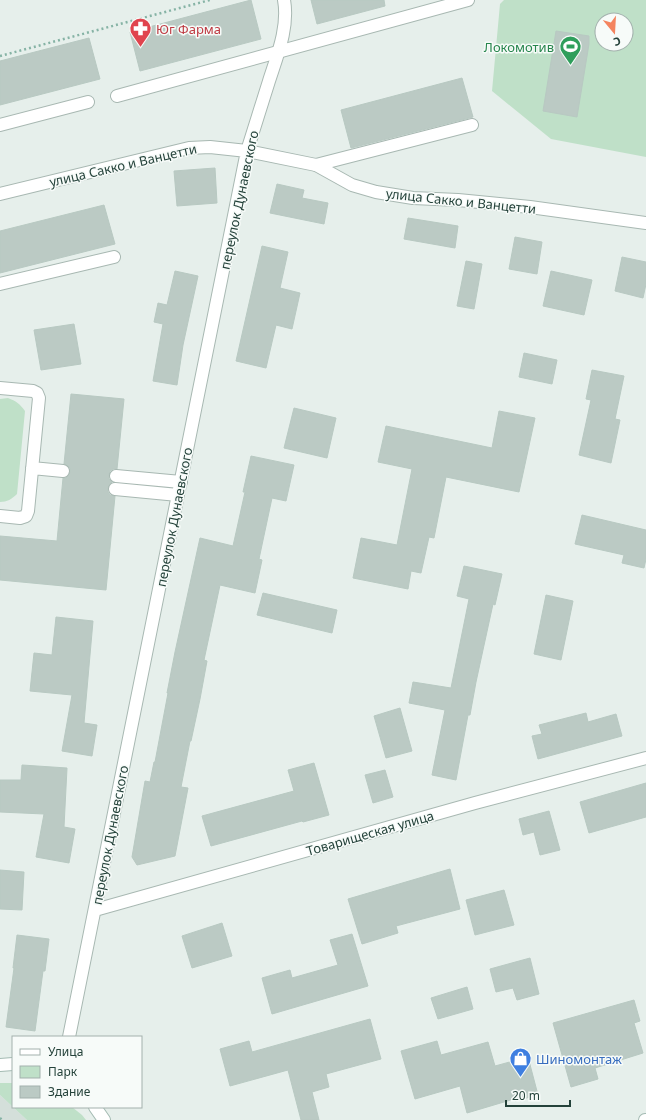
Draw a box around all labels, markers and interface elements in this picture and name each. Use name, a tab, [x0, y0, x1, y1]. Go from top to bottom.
north arrow	[594, 12, 634, 52]
pharmacy icon: Юг Фарма	[128, 16, 154, 49]
place label: Юг Фарма	[156, 20, 221, 38]
sports icon: Локомотив	[557, 34, 583, 67]
text: С	[612, 34, 623, 50]
place label: Локомотив	[484, 38, 554, 56]
street label: переулок Дунаевского	[215, 129, 263, 271]
street label: улица Сакко и Ванцетти	[48, 139, 198, 191]
street label: улица Сакко и Ванцетти	[385, 184, 537, 218]
street label: переулок Дунаевского	[152, 446, 196, 588]
street label: переулок Дунаевского	[88, 764, 132, 906]
street label: Товарищеская улица	[304, 806, 436, 860]
legend	[12, 1036, 142, 1108]
text: Улица	[48, 1043, 83, 1060]
shop icon: Шиномонтаж	[508, 1046, 534, 1079]
place label: Шиномонтаж	[536, 1050, 622, 1068]
text: Парк	[48, 1063, 78, 1080]
scale bar	[506, 1082, 570, 1108]
text: Здание	[48, 1083, 91, 1100]
text: 20 m	[512, 1087, 540, 1104]

